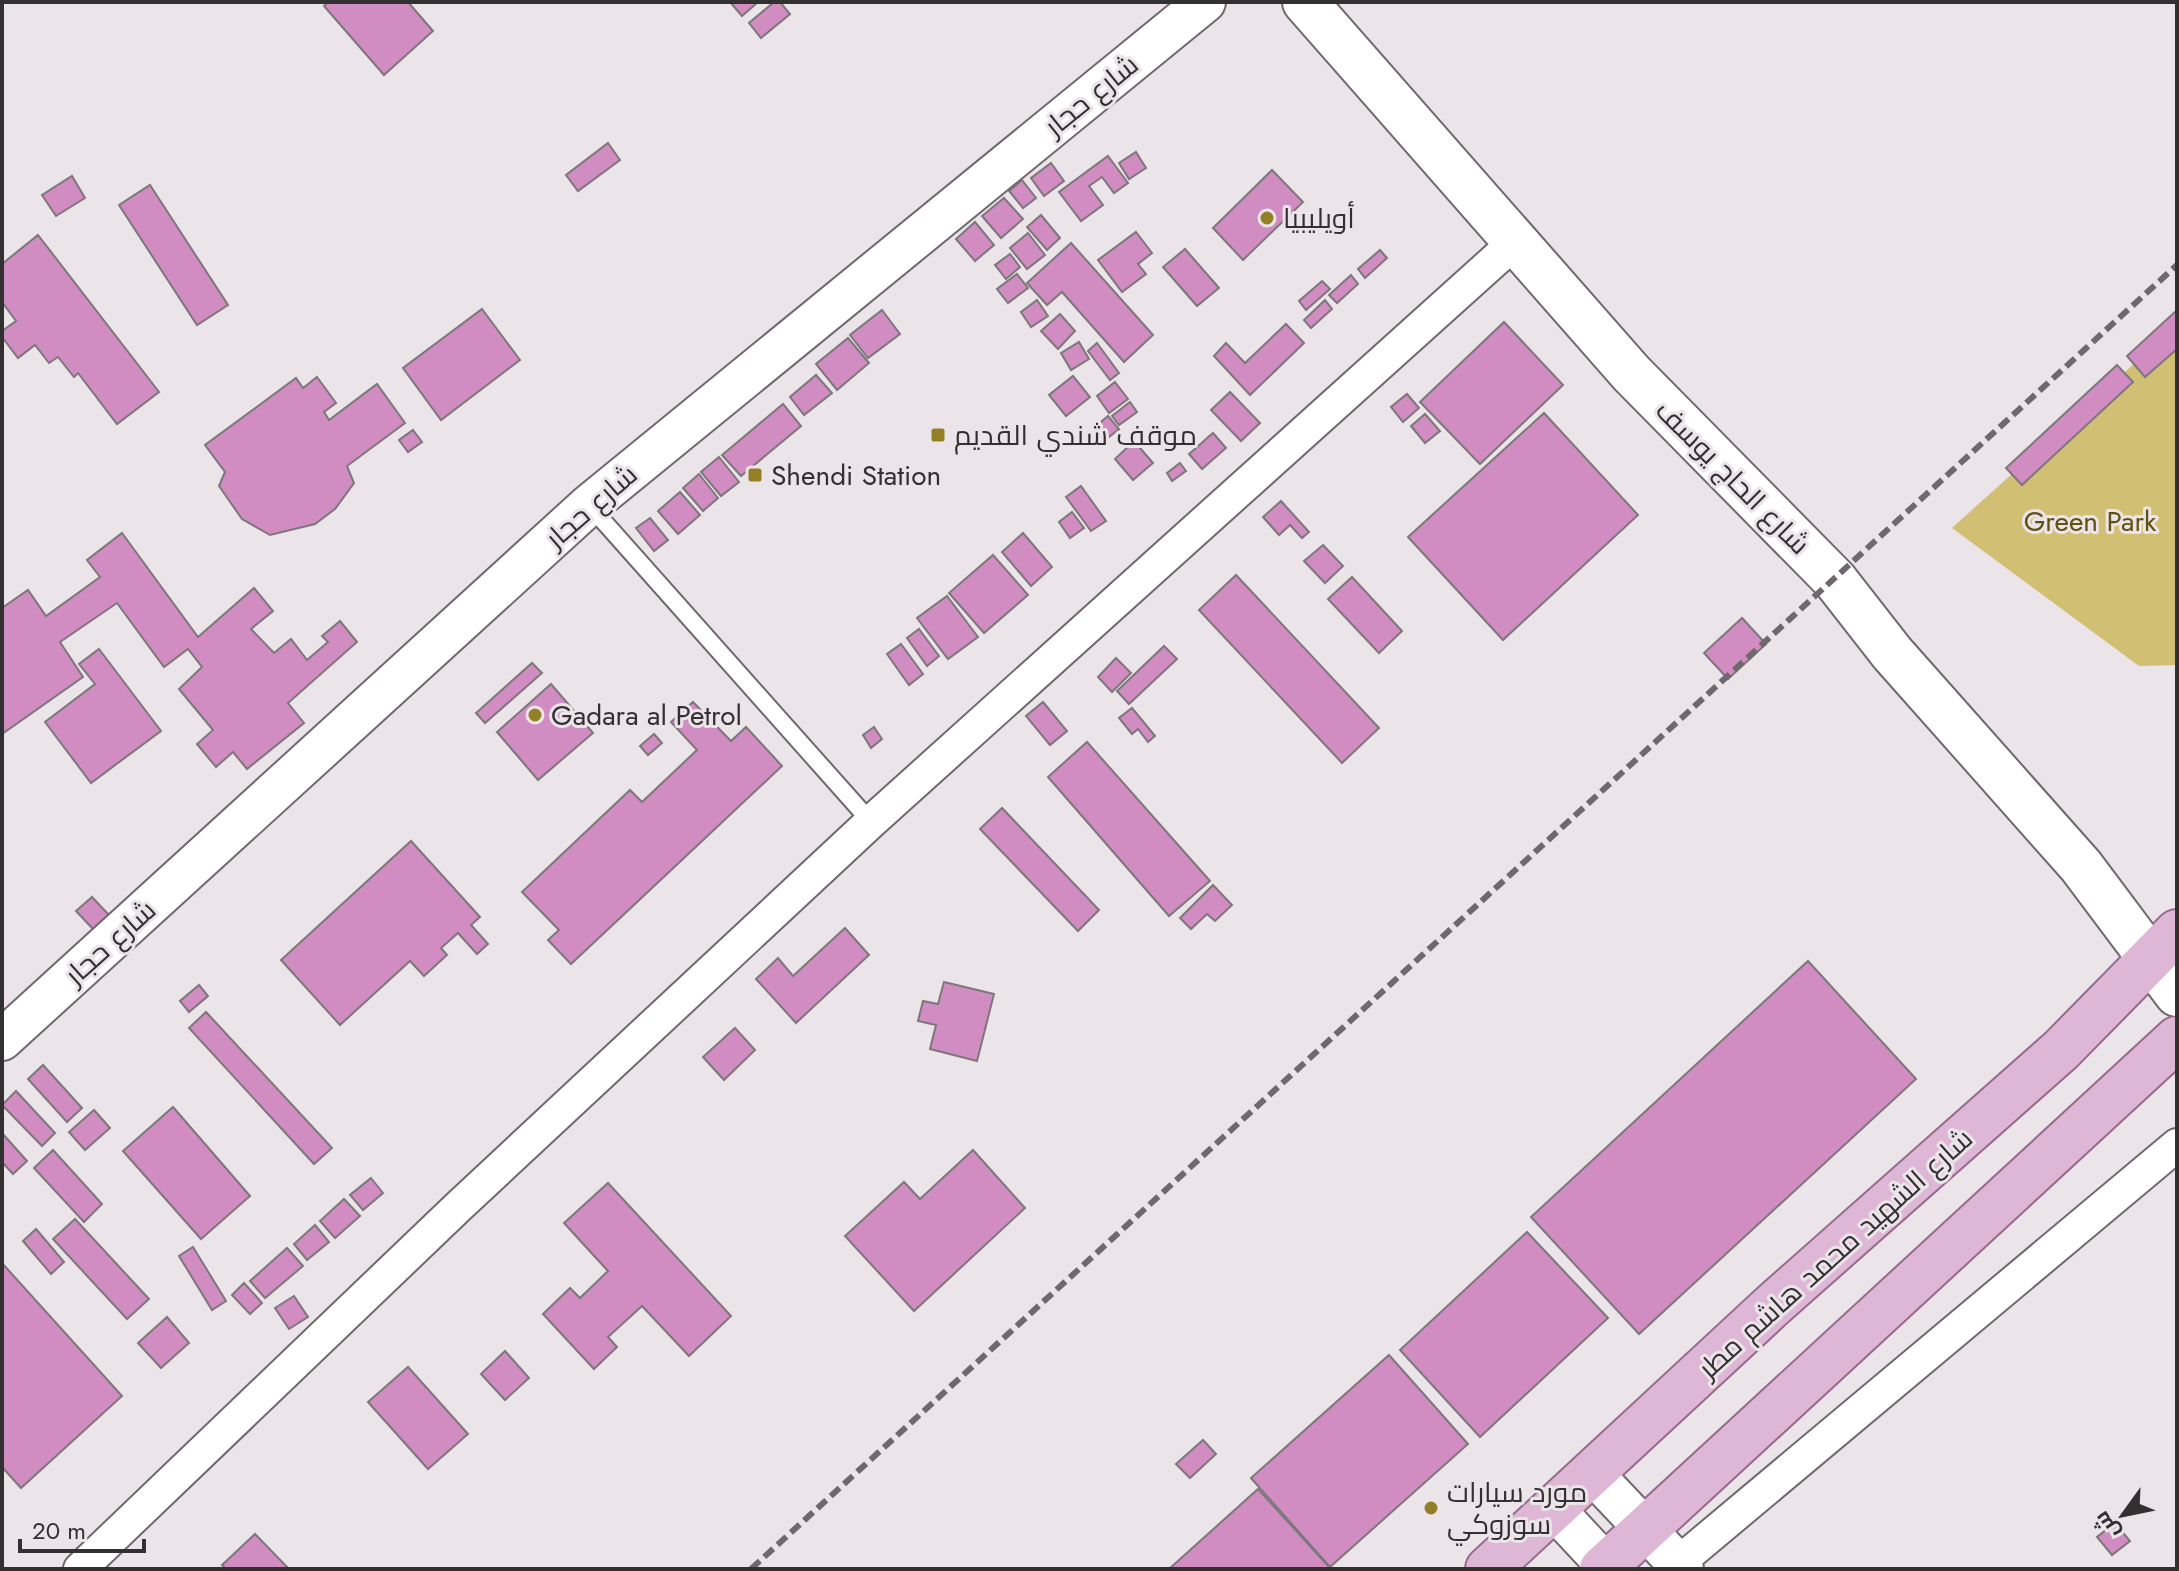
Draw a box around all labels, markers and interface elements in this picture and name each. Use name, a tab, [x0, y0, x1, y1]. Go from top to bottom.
street label: شارع حجار	[1034, 45, 1147, 147]
place label: أويليبيا	[1283, 198, 1355, 239]
marker: أويليبيا	[1258, 209, 1276, 227]
street label: شارع الحاج يوسف	[1646, 391, 1819, 564]
place label: موقف شندي القديم	[954, 415, 1197, 457]
marker: موقف شندي القديم	[929, 426, 947, 444]
street label: شارع حجار	[535, 455, 647, 559]
place label: Shendi Station	[771, 455, 941, 496]
marker: Shendi Station	[746, 466, 764, 484]
park label: Green Park	[2024, 501, 2157, 542]
place label: Gadara al Petrol	[551, 695, 742, 736]
marker: Gadara al Petrol	[526, 706, 544, 724]
street label: شارع حجار	[54, 890, 165, 996]
street label: شارع الشهيد محمد هاشم مطر	[1687, 1119, 1982, 1389]
place label: مورد سيارات سوزوكي	[1447, 1472, 1587, 1546]
north arrow	[2083, 1475, 2163, 1555]
marker: مورد سيارات سوزوكي	[1422, 1499, 1440, 1517]
scale bar	[20, 1503, 144, 1553]
text: ش	[2085, 1505, 2127, 1546]
text: 20 m	[32, 1513, 86, 1548]

